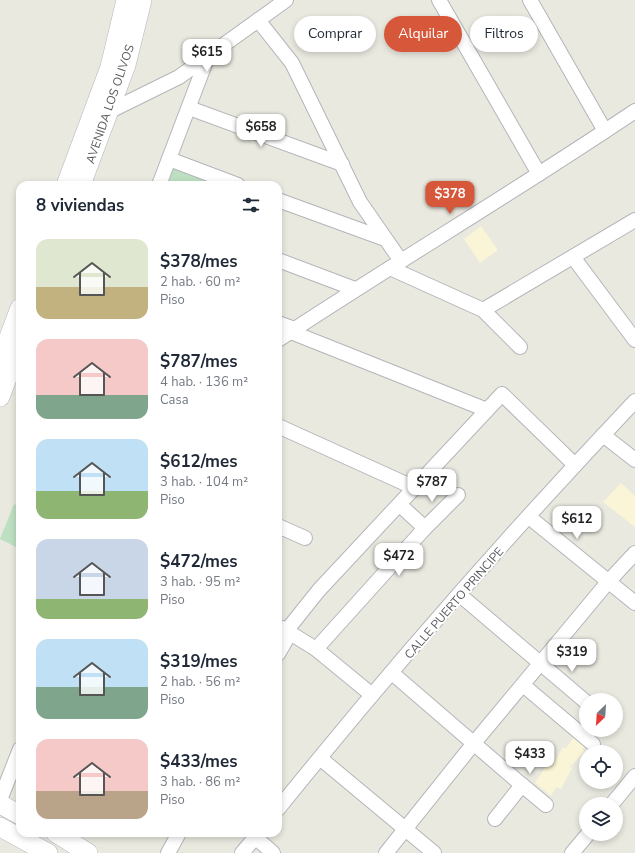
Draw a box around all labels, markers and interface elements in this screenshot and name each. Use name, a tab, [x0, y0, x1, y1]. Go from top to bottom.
chip: Comprar	[294, 16, 376, 52]
chip: Alquilar	[384, 16, 462, 52]
chip: Filtros	[470, 16, 538, 52]
pin: $615	[183, 39, 231, 73]
street label: AVENIDA LOS OLIVOS	[82, 42, 138, 166]
text: $615	[191, 43, 223, 61]
pin: $658	[237, 114, 285, 148]
text: $658	[245, 118, 277, 136]
pin: $378	[426, 181, 474, 215]
text: $378	[434, 185, 466, 203]
text: 8 viviendas	[36, 194, 124, 217]
icon: filters	[240, 194, 262, 216]
text: $378/mes	[160, 250, 238, 273]
icon: home	[68, 255, 116, 303]
text: 2 hab. · 60 m²	[160, 273, 240, 291]
text: Piso	[160, 291, 185, 309]
text: $787/mes	[160, 350, 238, 373]
icon: home	[68, 355, 116, 403]
text: 4 hab. · 136 m²	[160, 373, 248, 391]
text: Casa	[160, 391, 189, 409]
text: $612/mes	[160, 450, 238, 473]
icon: home	[68, 455, 116, 503]
pin: $787	[408, 469, 456, 503]
text: 3 hab. · 104 m²	[160, 473, 248, 491]
text: $787	[416, 473, 448, 491]
text: Piso	[160, 491, 185, 509]
pin: $612	[553, 506, 601, 540]
text: $612	[561, 510, 593, 528]
pin: $472	[375, 543, 423, 577]
street label: CALLE PUERTO PRINCIPE	[401, 544, 507, 662]
text: $472	[383, 547, 415, 565]
text: $472/mes	[160, 550, 238, 573]
icon: home	[68, 555, 116, 603]
text: 3 hab. · 95 m²	[160, 573, 240, 591]
text: Piso	[160, 591, 185, 609]
pin: $319	[548, 639, 596, 673]
text: $319	[556, 643, 588, 661]
text: $319/mes	[160, 650, 238, 673]
icon: home	[68, 655, 116, 703]
text: 2 hab. · 56 m²	[160, 673, 240, 691]
text: Piso	[160, 691, 185, 709]
north arrow	[579, 693, 623, 737]
map controls	[579, 693, 623, 841]
pin: $433	[506, 741, 554, 775]
text: $433	[514, 745, 546, 763]
button: locate	[579, 745, 623, 789]
text: $433/mes	[160, 750, 238, 773]
icon: home	[68, 755, 116, 803]
text: 3 hab. · 86 m²	[160, 773, 240, 791]
text: Piso	[160, 791, 185, 809]
button: layers	[579, 797, 623, 841]

